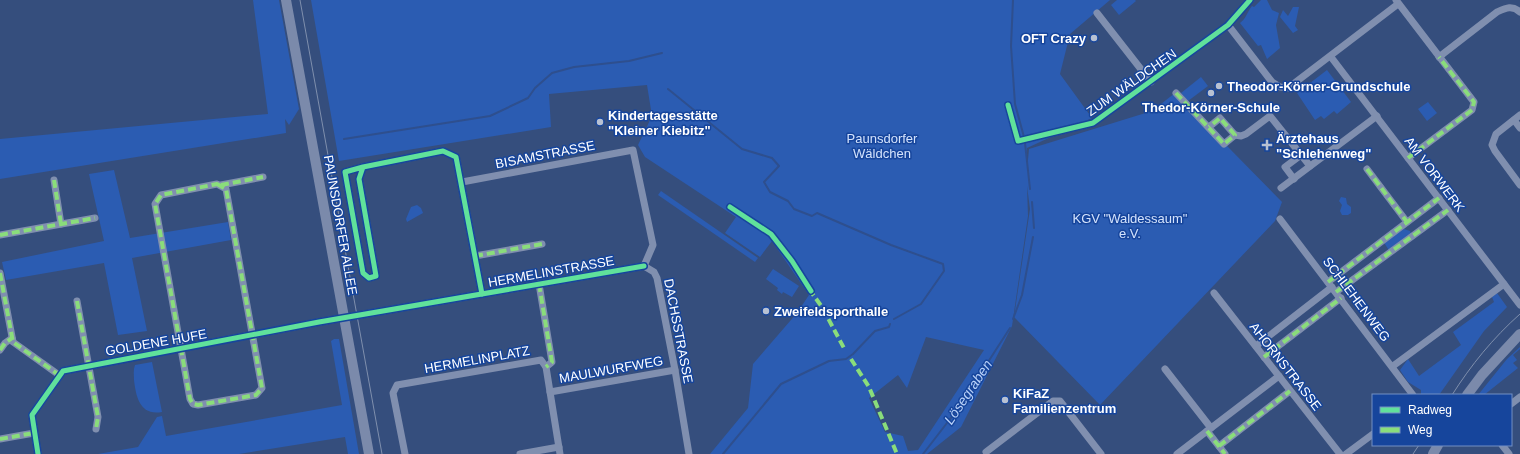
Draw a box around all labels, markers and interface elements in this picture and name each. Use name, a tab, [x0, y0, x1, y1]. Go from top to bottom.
place label: OFT Crazy	[1021, 31, 1087, 46]
marker: OFT Crazy	[1089, 33, 1099, 43]
street label: ZUM WÄLDCHEN	[1083, 46, 1179, 119]
place label: Theodor-Körner-Grundschule	[1227, 79, 1410, 94]
marker: Theodor-Körner-Grundschule	[1214, 81, 1224, 91]
marker: Thedor-Körner-Schule	[1206, 88, 1216, 98]
place label: Thedor-Körner-Schule	[1142, 100, 1280, 115]
place label: Kindertagesstätte "Kleiner Kiebitz"	[608, 108, 718, 138]
marker: Kindertagesstätte "Kleiner Kiebitz"	[595, 117, 605, 127]
park label: Paunsdorfer Wäldchen	[847, 131, 918, 161]
place label: Ärztehaus "Schlehenweg"	[1276, 131, 1371, 161]
street label: AM VORWERK	[1402, 134, 1468, 215]
street label: BISAMSTRASSE	[494, 137, 596, 172]
marker: Ärztehaus "Schlehenweg"	[1261, 139, 1273, 151]
street label: PAUNSDORFER ALLEE	[321, 154, 360, 297]
park label: KGV "Waldessaum" e.V.	[1073, 211, 1188, 241]
street label: HERMELINSTRASSE	[487, 253, 616, 290]
street label: SCHLEHENWEG	[1320, 254, 1393, 344]
street label: DACHSSTRASSE	[661, 278, 696, 385]
place label: Zweifeldsporthalle	[774, 304, 888, 319]
marker: Zweifeldsporthalle	[761, 306, 771, 316]
street label: AHORNSTRASSE	[1247, 319, 1325, 414]
street label: GOLDENE HUFE	[104, 326, 208, 359]
street label: HERMELINPLATZ	[423, 343, 531, 376]
street label: MAULWURFWEG	[558, 353, 664, 386]
water label: Lösegraben	[941, 357, 995, 427]
place label: KiFaZ Familienzentrum	[1013, 386, 1116, 416]
legend	[1372, 394, 1512, 446]
marker: KiFaZ Familienzentrum	[1000, 395, 1010, 405]
text: Radweg	[1408, 403, 1452, 417]
text: Weg	[1408, 423, 1432, 437]

